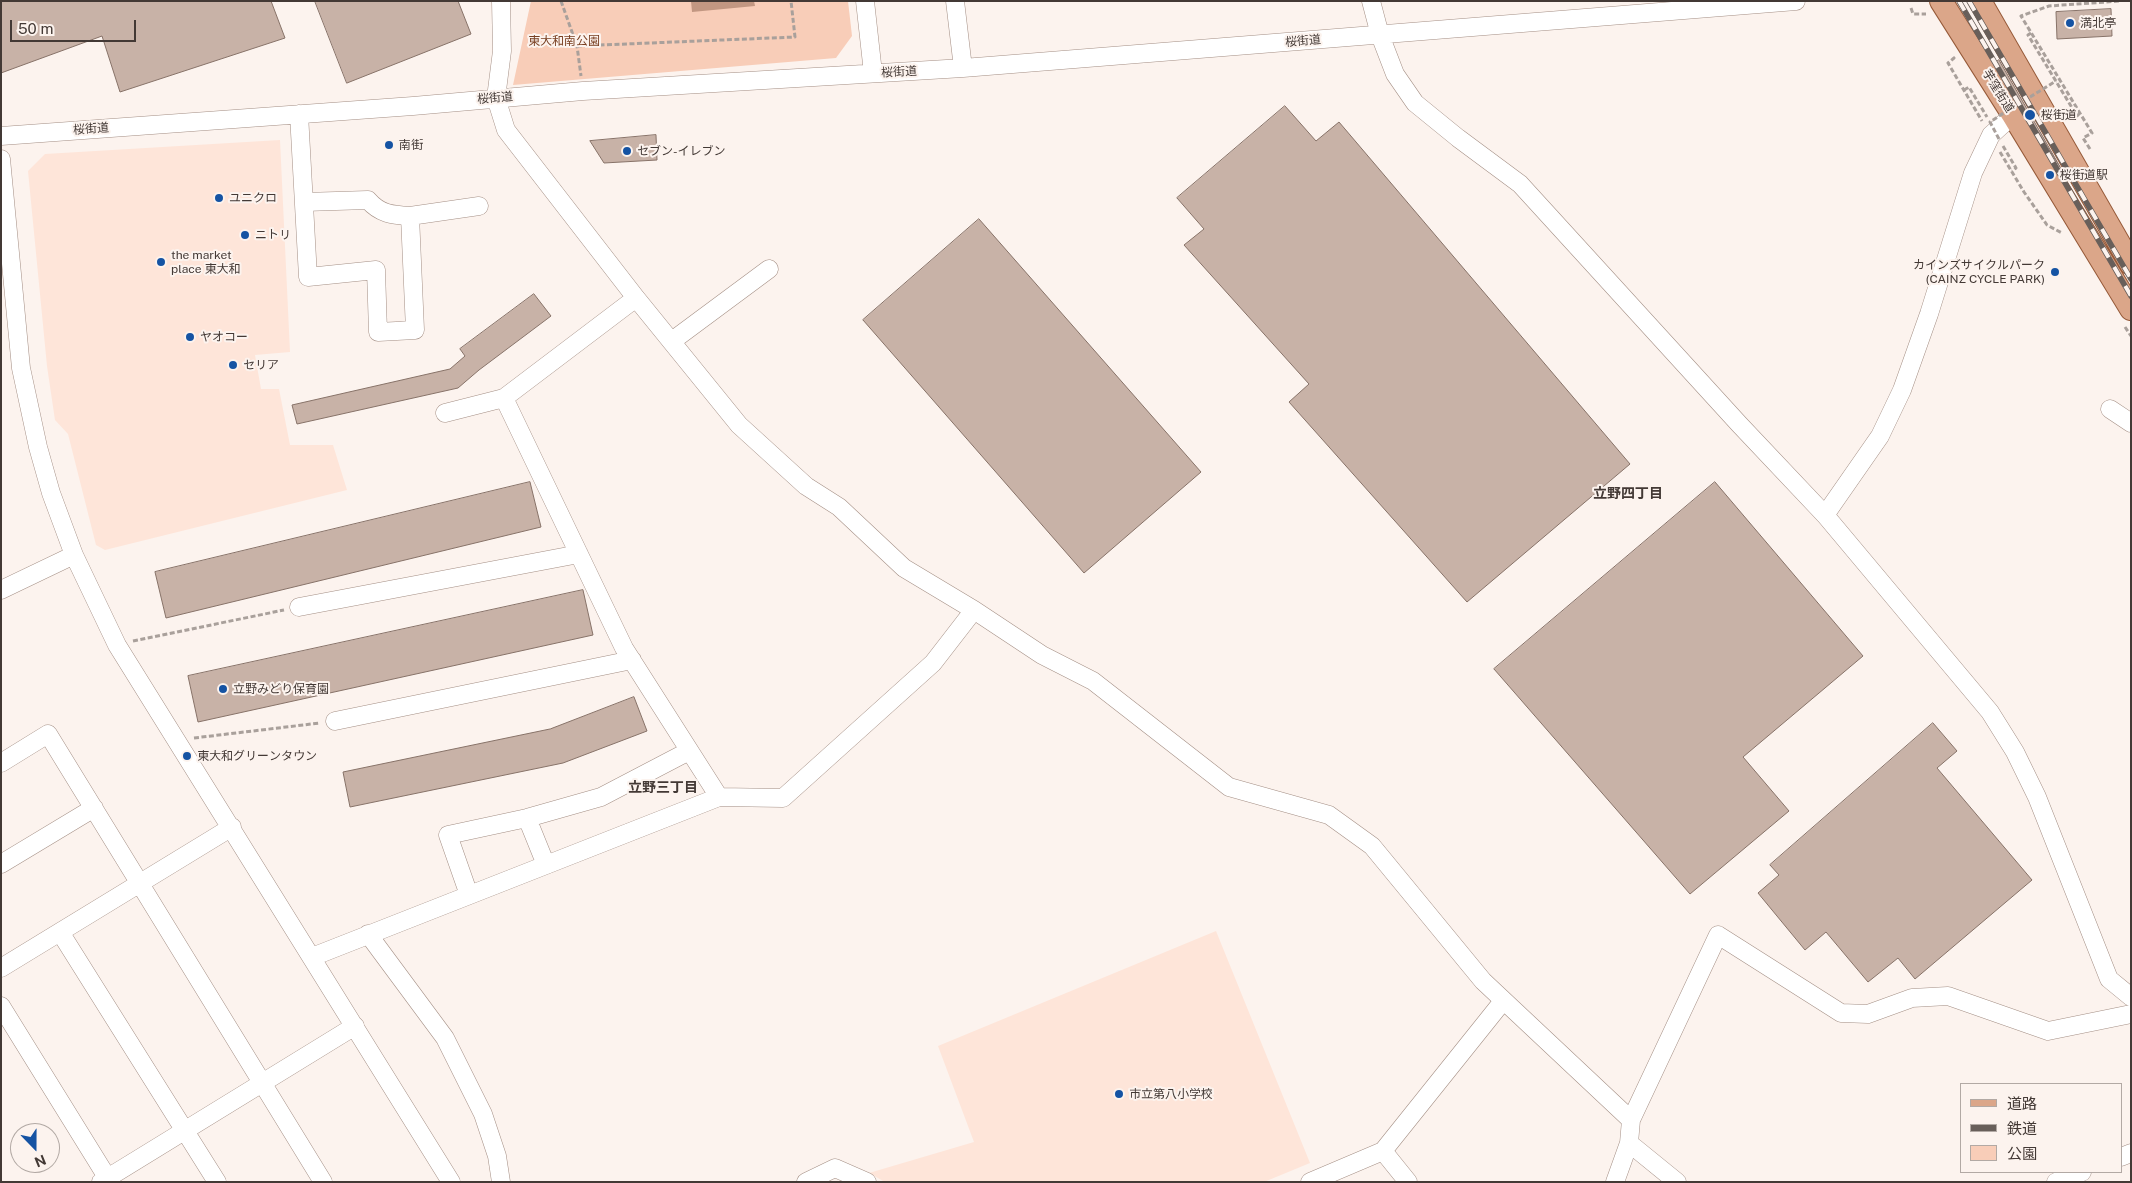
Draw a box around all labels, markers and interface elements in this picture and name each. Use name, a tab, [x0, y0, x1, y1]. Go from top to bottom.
scale bar	[12, 10, 139, 42]
place label: 満北亭	[2080, 16, 2116, 30]
marker: 満北亭	[2064, 17, 2076, 29]
text: 50 m	[18, 20, 53, 37]
street label: 桜街道	[1284, 32, 1322, 50]
park label: 東大和南公園	[528, 34, 600, 48]
street label: 桜街道	[881, 64, 917, 80]
street label: 芋窪街道	[1979, 67, 2017, 115]
street label: 桜街道	[476, 89, 514, 107]
marker: 桜街道	[2023, 108, 2037, 122]
place label: 桜街道	[2041, 108, 2077, 122]
street label: 桜街道	[73, 121, 109, 137]
place label: 南街	[399, 138, 423, 152]
marker: 南街	[383, 139, 395, 151]
place label: セブン-イレブン	[637, 144, 726, 158]
marker: セブン-イレブン	[621, 145, 633, 157]
place label: 桜街道駅	[2060, 168, 2108, 182]
marker: 桜街道駅	[2044, 169, 2056, 181]
place label: ユニクロ	[229, 191, 277, 205]
marker: ユニクロ	[213, 192, 225, 204]
place label: ニトリ	[255, 228, 291, 242]
marker: ニトリ	[239, 229, 251, 241]
place label: the market place 東大和	[171, 248, 241, 276]
marker: the market place 東大和	[155, 256, 167, 268]
place label: カインズサイクルパーク (CAINZ CYCLE PARK)	[1913, 258, 2045, 286]
marker: カインズサイクルパーク (CAINZ CYCLE PARK)	[2049, 266, 2061, 278]
place label: ヤオコー	[200, 330, 248, 344]
marker: ヤオコー	[184, 331, 196, 343]
place label: セリア	[243, 358, 279, 372]
marker: セリア	[227, 359, 239, 371]
district label: 立野四丁目	[1593, 486, 1663, 502]
place label: 立野みどり保育園	[233, 682, 329, 696]
marker: 立野みどり保育園	[217, 683, 229, 695]
place label: 東大和グリーンタウン	[197, 749, 317, 763]
marker: 東大和グリーンタウン	[181, 750, 193, 762]
district label: 立野三丁目	[628, 780, 698, 796]
legend	[1960, 1083, 2122, 1173]
place label: 市立第八小学校	[1129, 1087, 1213, 1101]
marker: 市立第八小学校	[1113, 1088, 1125, 1100]
text: 道路	[2007, 1095, 2037, 1112]
text: 鉄道	[2007, 1120, 2037, 1137]
north arrow	[10, 1123, 60, 1173]
text: 公園	[2007, 1145, 2037, 1162]
text: N	[32, 1152, 48, 1170]

